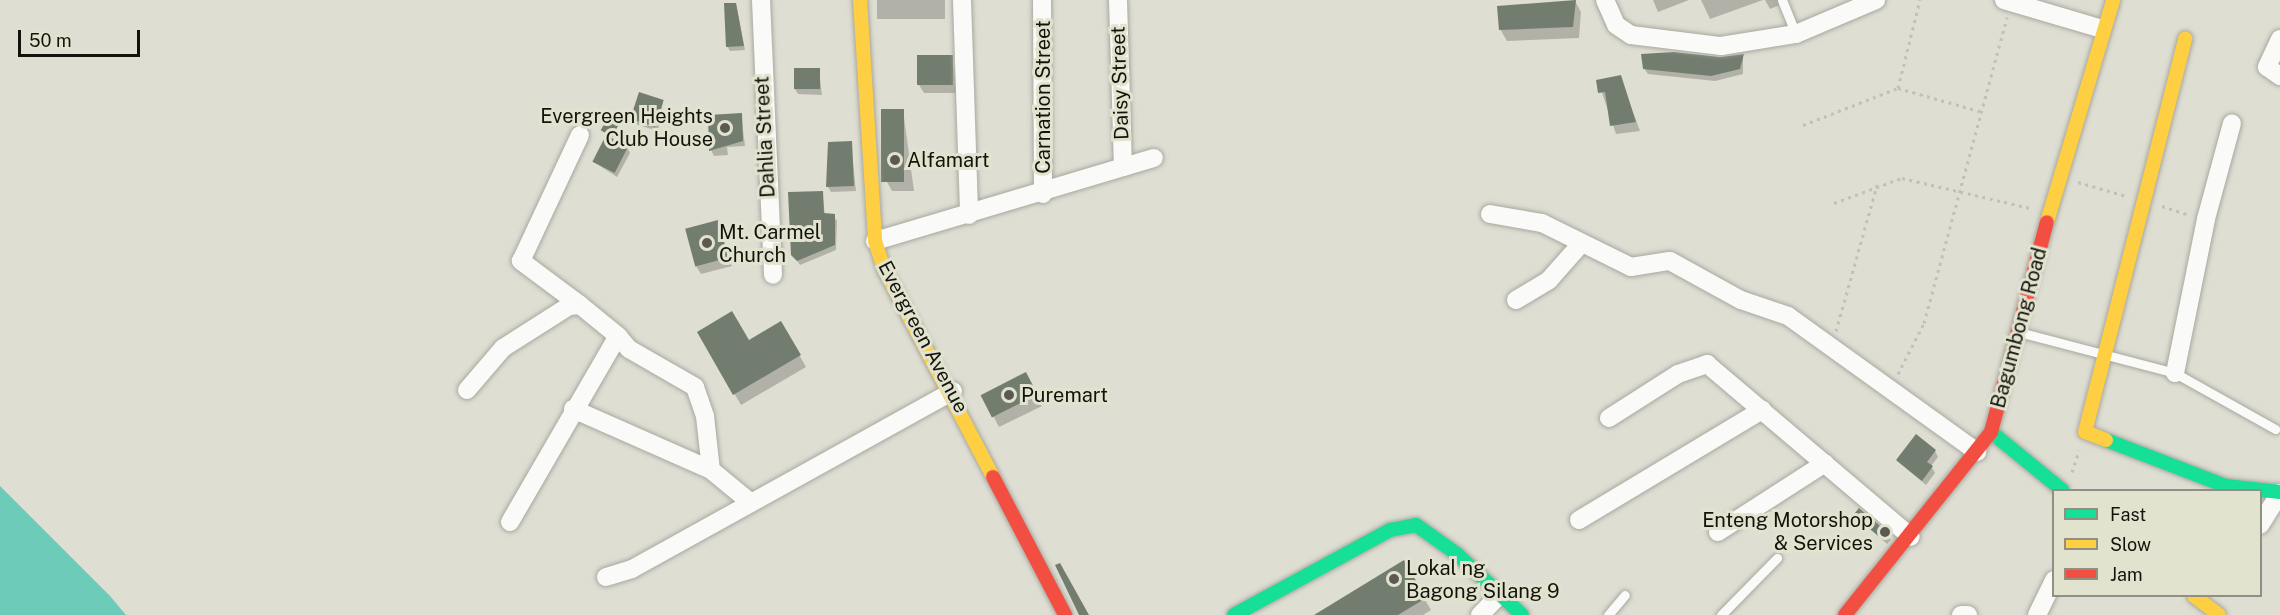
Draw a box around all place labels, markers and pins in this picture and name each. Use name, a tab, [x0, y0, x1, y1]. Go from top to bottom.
place label: Evergreen Heights Club House	[540, 104, 713, 151]
marker: Evergreen Heights Club House	[718, 121, 732, 135]
place label: Alfamart	[907, 148, 989, 172]
marker: Alfamart	[888, 153, 902, 167]
place label: Mt. Carmel Church	[719, 220, 821, 267]
marker: Mt. Carmel Church	[700, 236, 714, 250]
place label: Puremart	[1021, 383, 1108, 407]
marker: Puremart	[1002, 388, 1016, 402]
place label: Enteng Motorshop & Services	[1702, 508, 1873, 555]
marker: Enteng Motorshop & Services	[1878, 525, 1892, 539]
place label: Lokal ng Bagong Silang 9	[1406, 556, 1560, 603]
marker: Lokal ng Bagong Silang 9	[1387, 572, 1401, 586]

